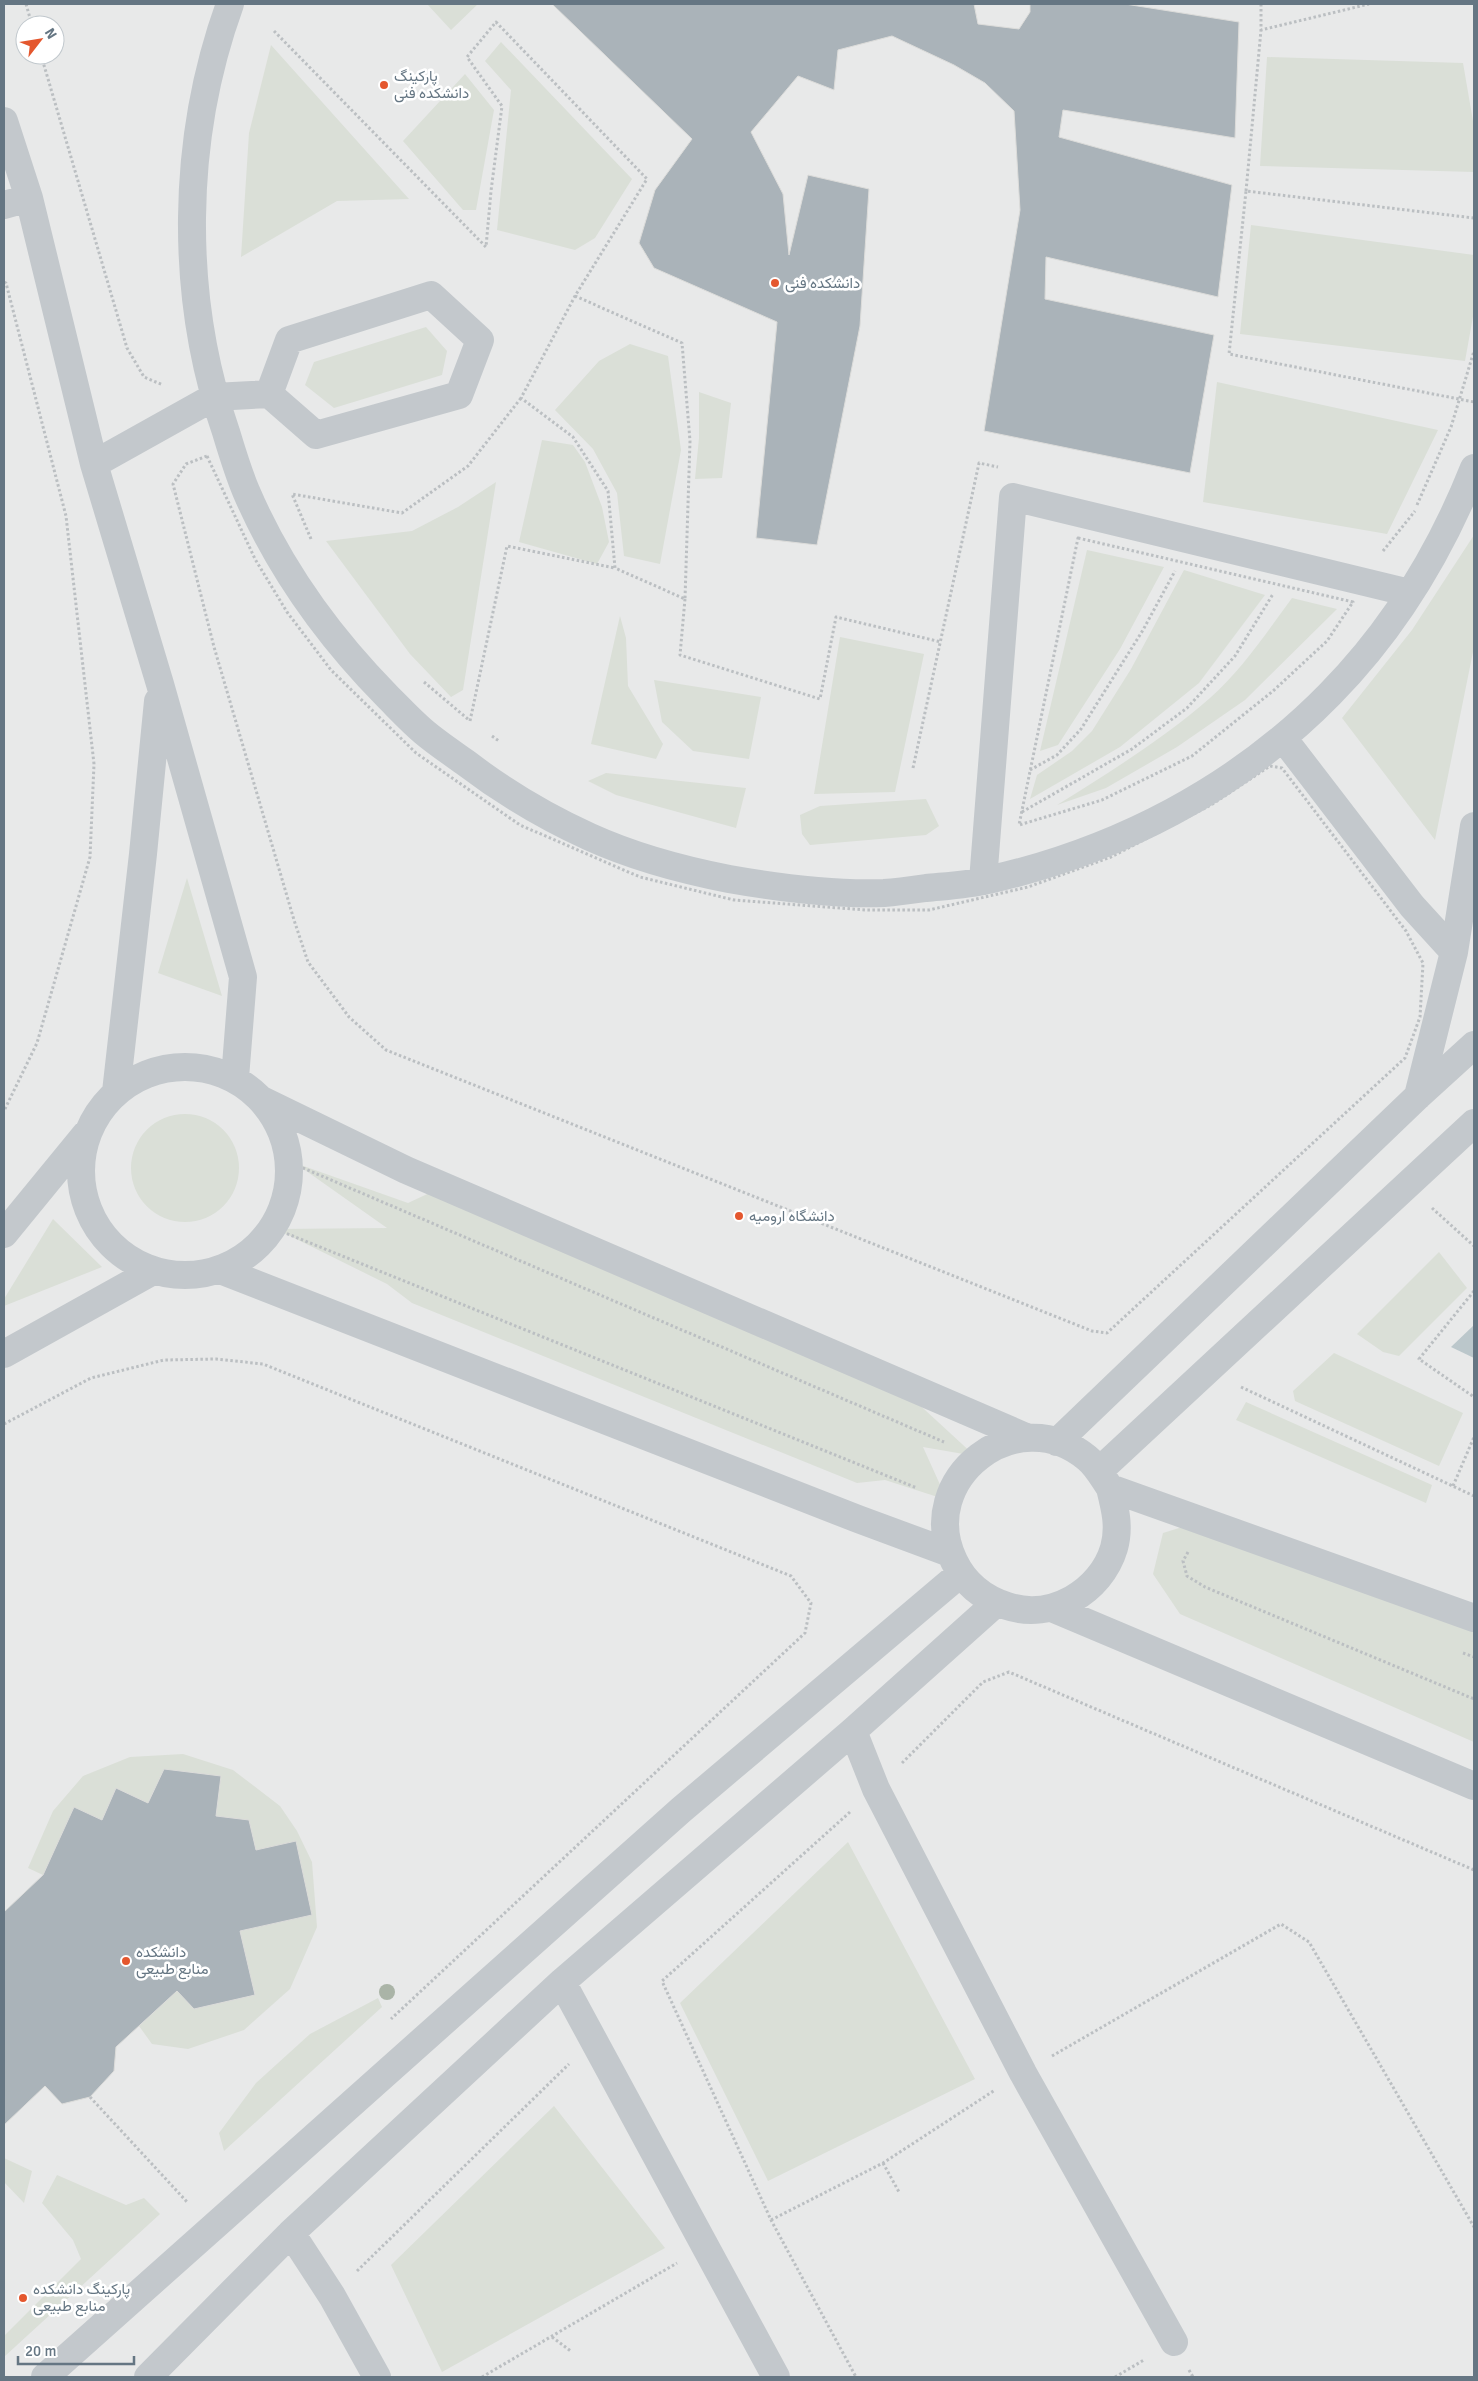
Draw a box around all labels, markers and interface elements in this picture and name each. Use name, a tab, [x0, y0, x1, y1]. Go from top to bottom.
north arrow	[15, 15, 65, 65]
text: N	[41, 25, 61, 42]
place label: پارکینگ دانشکده فنی	[394, 67, 469, 103]
marker: پارکینگ دانشکده فنی	[378, 79, 390, 91]
place label: دانشکده فنی	[785, 274, 860, 293]
marker: دانشکده فنی	[769, 277, 781, 289]
place label: دانشگاه ارومیه	[749, 1207, 835, 1225]
marker: دانشگاه ارومیه	[733, 1210, 745, 1222]
place label: دانشکده منابع طبیعی	[136, 1943, 208, 1980]
marker: دانشکده منابع طبیعی	[120, 1955, 132, 1967]
place label: پارکینگ دانشکده منابع طبیعی	[33, 2280, 130, 2317]
marker: پارکینگ دانشکده منابع طبیعی	[17, 2292, 29, 2304]
scale bar	[18, 2334, 134, 2366]
text: 20 m	[25, 2342, 56, 2360]

